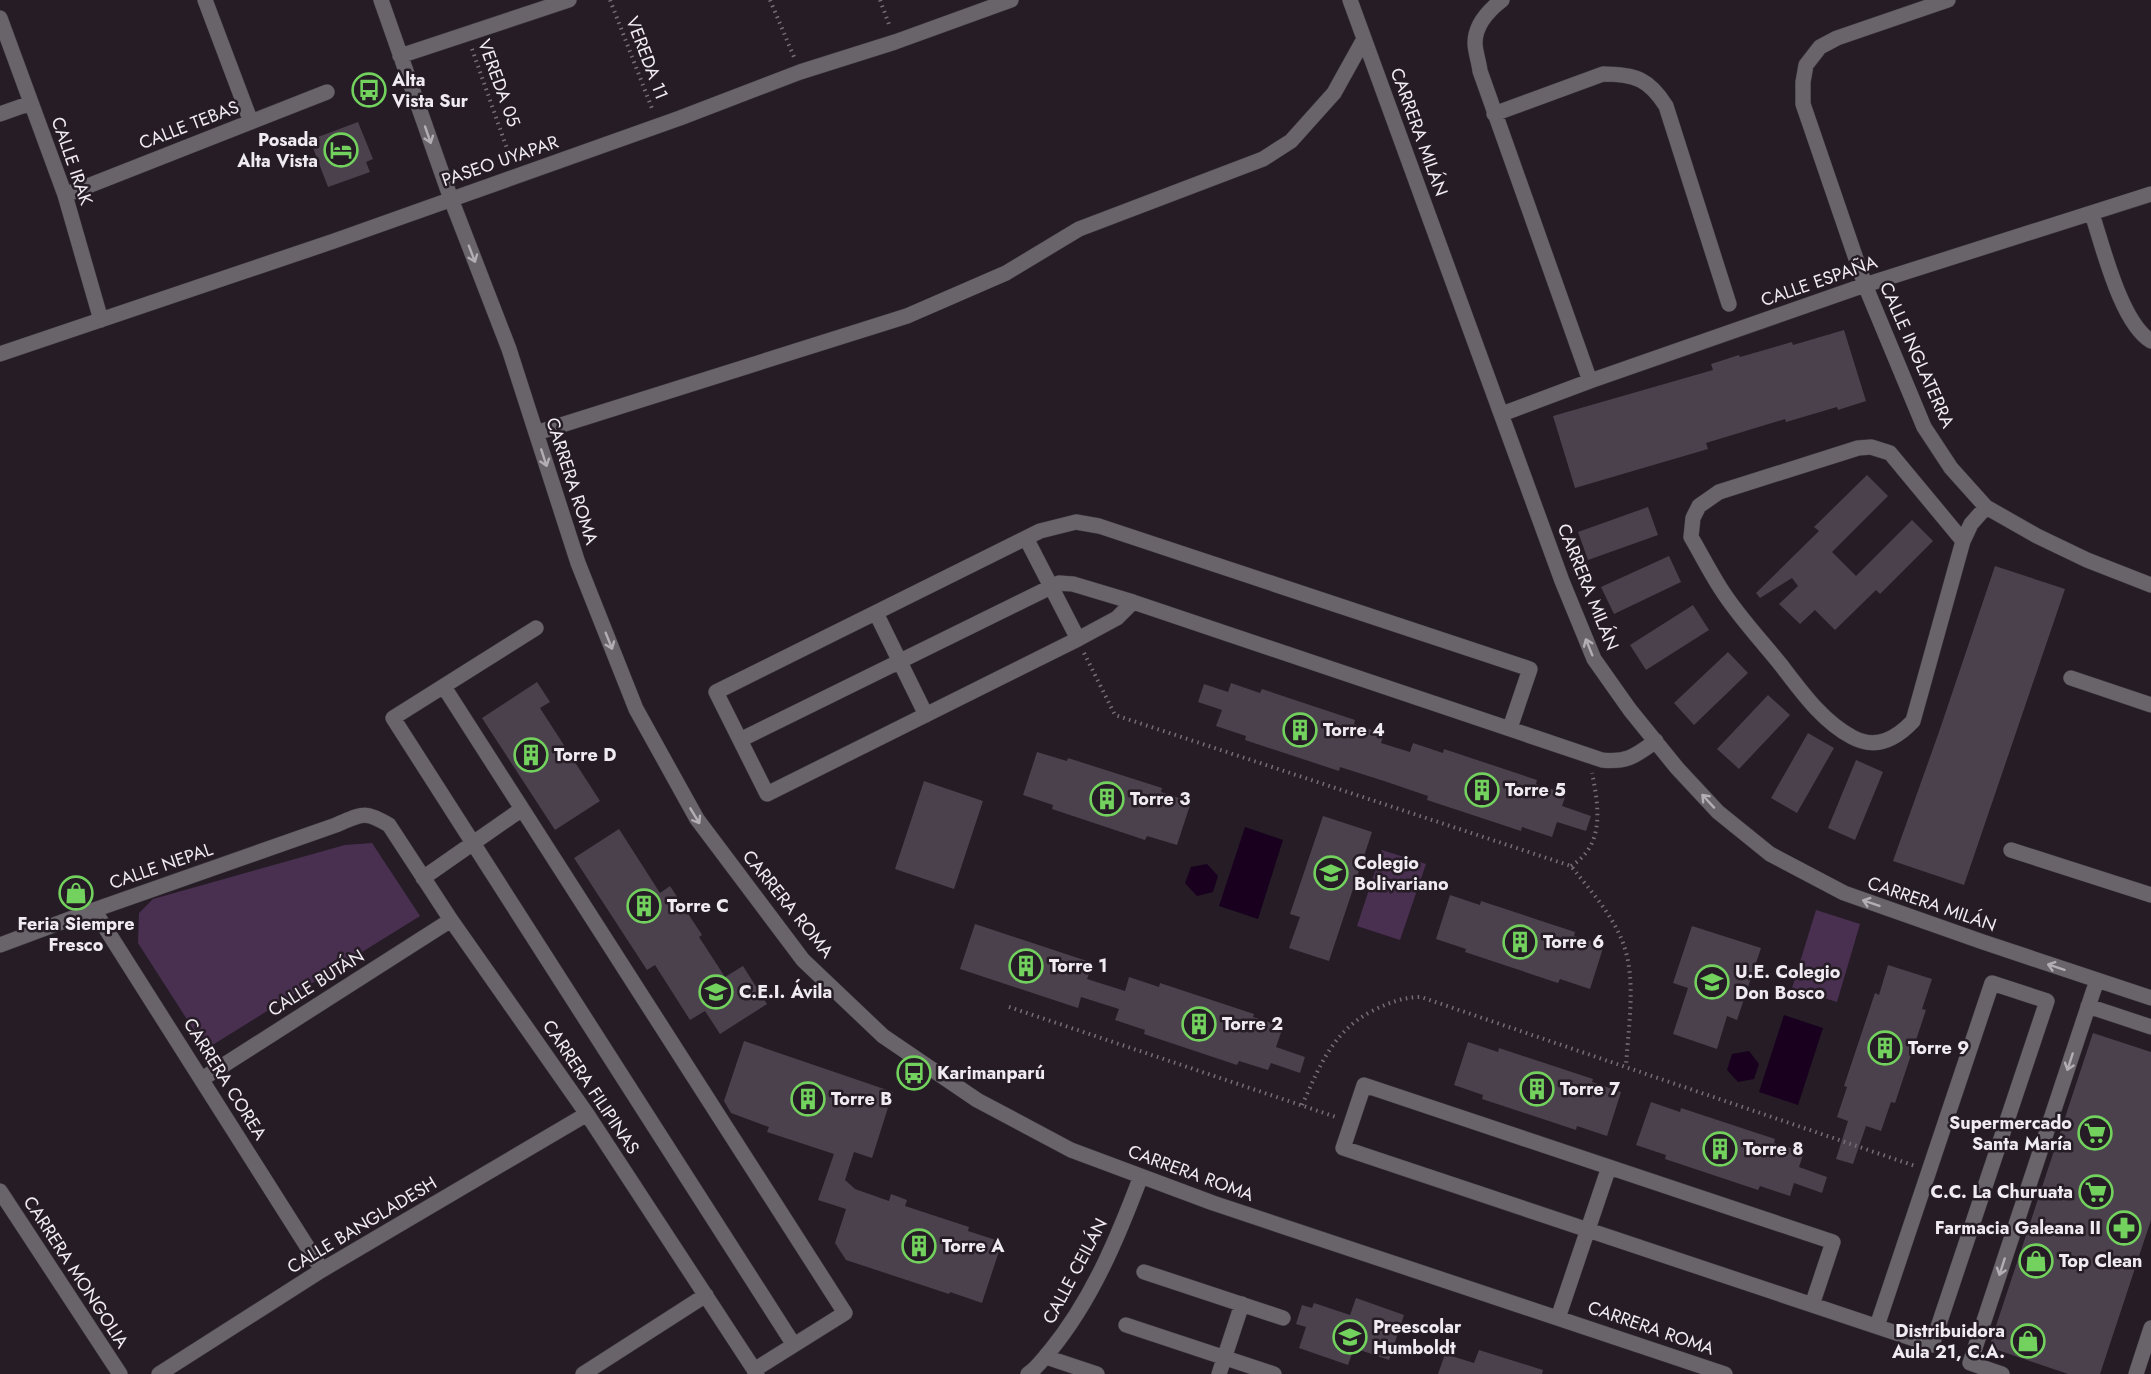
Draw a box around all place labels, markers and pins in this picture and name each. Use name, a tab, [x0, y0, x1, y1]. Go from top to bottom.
place label: Alta Vista Sur	[391, 67, 469, 114]
bus stop icon: Alta Vista Sur	[351, 72, 387, 108]
place label: Posada Alta Vista	[236, 127, 318, 174]
hotel icon: Posada Alta Vista	[323, 132, 359, 168]
building icon: Torre 4	[1282, 712, 1318, 748]
place label: Torre 4	[1323, 717, 1385, 743]
building icon: Torre D	[513, 737, 549, 773]
place label: Torre D	[554, 742, 616, 768]
building icon: Torre 5	[1464, 772, 1500, 808]
place label: Torre 5	[1505, 777, 1566, 803]
building icon: Torre 3	[1089, 781, 1125, 817]
place label: Torre 3	[1130, 786, 1190, 812]
place label: Colegio Bolivariano	[1354, 850, 1449, 897]
school or university icon: Colegio Bolivariano	[1313, 855, 1349, 891]
shop icon: Feria Siempre Fresco	[58, 875, 94, 911]
building icon: Torre C	[626, 888, 662, 924]
place label: Torre C	[667, 893, 729, 919]
place label: Feria Siempre Fresco	[17, 911, 135, 958]
building icon: Torre 6	[1502, 924, 1538, 960]
place label: Torre 6	[1543, 929, 1604, 955]
building icon: Torre 1	[1008, 948, 1044, 984]
place label: Torre 1	[1049, 953, 1107, 979]
place label: U.E. Colegio Don Bosco	[1735, 959, 1841, 1006]
school or university icon: U.E. Colegio Don Bosco	[1694, 964, 1730, 1000]
school or university icon: C.E.I. Ávila	[698, 974, 734, 1010]
place label: C.E.I. Ávila	[739, 978, 832, 1005]
building icon: Torre 2	[1181, 1006, 1217, 1042]
place label: Torre 2	[1222, 1011, 1283, 1037]
building icon: Torre 9	[1867, 1030, 1903, 1066]
place label: Torre 9	[1908, 1035, 1969, 1061]
bus stop icon: Karimanparú	[896, 1055, 932, 1091]
place label: Karimanparú	[937, 1060, 1045, 1086]
building icon: Torre 7	[1519, 1071, 1555, 1107]
place label: Torre 7	[1560, 1076, 1620, 1102]
building icon: Torre B	[790, 1081, 826, 1117]
place label: Torre B	[831, 1086, 892, 1112]
place label: Supermercado Santa María	[1949, 1110, 2072, 1157]
supermarket icon: Supermercado Santa María	[2077, 1115, 2113, 1151]
building icon: Torre 8	[1702, 1131, 1738, 1167]
place label: Torre 8	[1743, 1136, 1803, 1162]
supermarket icon: C.C. La Churuata	[2078, 1174, 2114, 1210]
place label: C.C. La Churuata	[1931, 1179, 2073, 1205]
pharmacy icon: Farmacia Galeana II	[2106, 1210, 2142, 1246]
place label: Farmacia Galeana II	[1935, 1215, 2101, 1241]
building icon: Torre A	[901, 1228, 937, 1264]
place label: Torre A	[942, 1233, 1005, 1259]
shop icon: Top Clean	[2018, 1243, 2054, 1279]
place label: Top Clean	[2059, 1248, 2142, 1274]
place label: Preescolar Humboldt	[1373, 1314, 1462, 1361]
place label: Distribuidora Aula 21, C.A.	[1891, 1318, 2005, 1365]
school or university icon: Preescolar Humboldt	[1332, 1319, 1368, 1355]
shop icon: Distribuidora Aula 21, C.A.	[2010, 1323, 2046, 1359]

